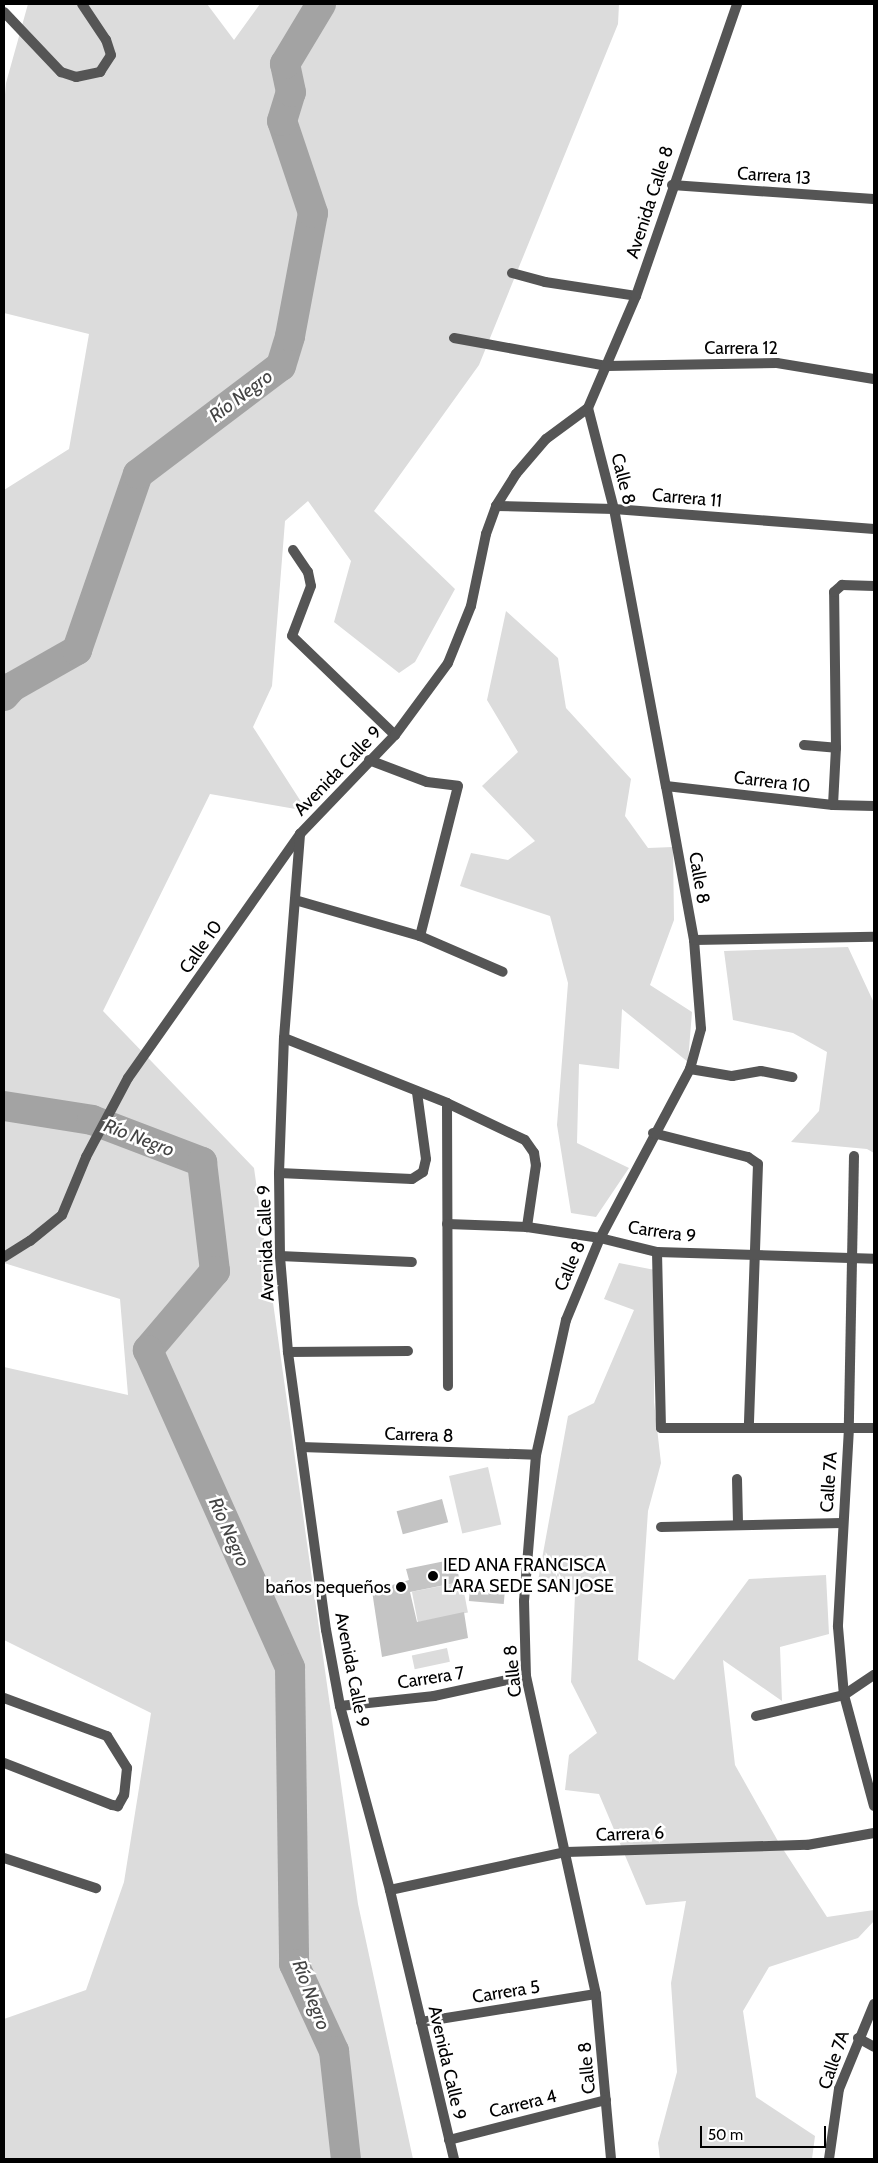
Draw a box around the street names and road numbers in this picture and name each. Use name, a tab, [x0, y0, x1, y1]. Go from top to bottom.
street label: Avenida Calle 8	[622, 143, 678, 261]
street label: Carrera 13	[736, 163, 812, 189]
street label: Carrera 12	[704, 337, 778, 359]
street label: Calle 8	[606, 451, 640, 507]
street label: Carrera 11	[651, 484, 723, 512]
street label: Avenida Calle 9	[290, 722, 386, 820]
street label: Carrera 10	[733, 767, 811, 797]
street label: Calle 8	[684, 850, 714, 906]
street label: Calle 10	[175, 916, 227, 978]
street label: Avenida Calle 9	[253, 1184, 279, 1302]
street label: Carrera 9	[627, 1217, 697, 1247]
street label: Calle 8	[550, 1238, 590, 1294]
street label: Carrera 8	[384, 1423, 454, 1447]
street label: Calle 7A	[816, 1451, 842, 1513]
street label: Avenida Calle 9	[330, 1611, 374, 1729]
street label: Calle 8	[500, 1644, 526, 1698]
street label: Carrera 7	[396, 1662, 466, 1694]
street label: Carrera 6	[595, 1822, 665, 1846]
street label: Carrera 5	[471, 1976, 541, 2008]
street label: Avenida Calle 9	[423, 2004, 471, 2122]
street label: Calle 7A	[814, 2028, 854, 2092]
street label: Calle 8	[574, 2041, 600, 2095]
street label: Carrera 4	[487, 2085, 559, 2123]

